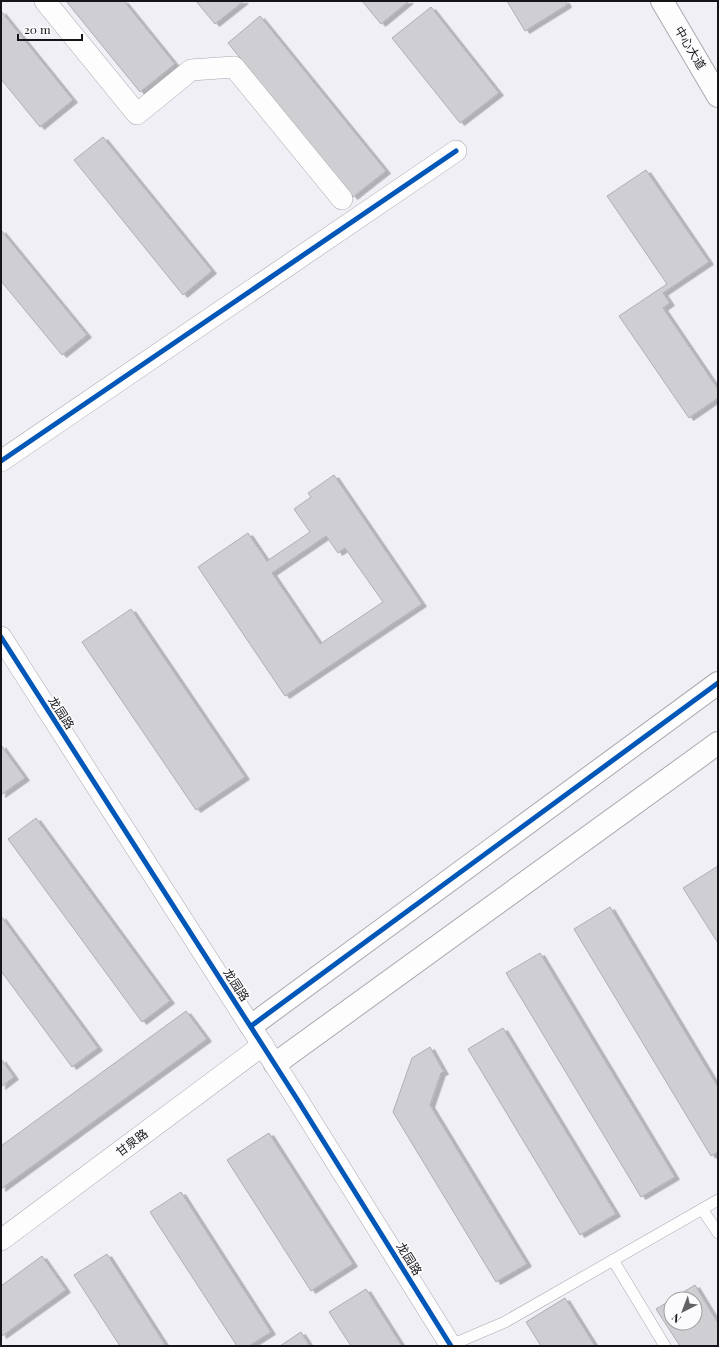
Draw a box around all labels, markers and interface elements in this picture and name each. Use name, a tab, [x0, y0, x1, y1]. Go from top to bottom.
scale bar	[18, 16, 82, 42]
text: 20 m	[24, 21, 51, 37]
street label: 中心大道	[672, 23, 710, 72]
street label: 龙园路	[45, 693, 78, 732]
street label: 龙园路	[220, 965, 253, 1004]
street label: 甘泉路	[112, 1125, 151, 1159]
street label: 龙园路	[394, 1239, 426, 1278]
north arrow	[663, 1291, 703, 1331]
text: N	[668, 1311, 684, 1327]

